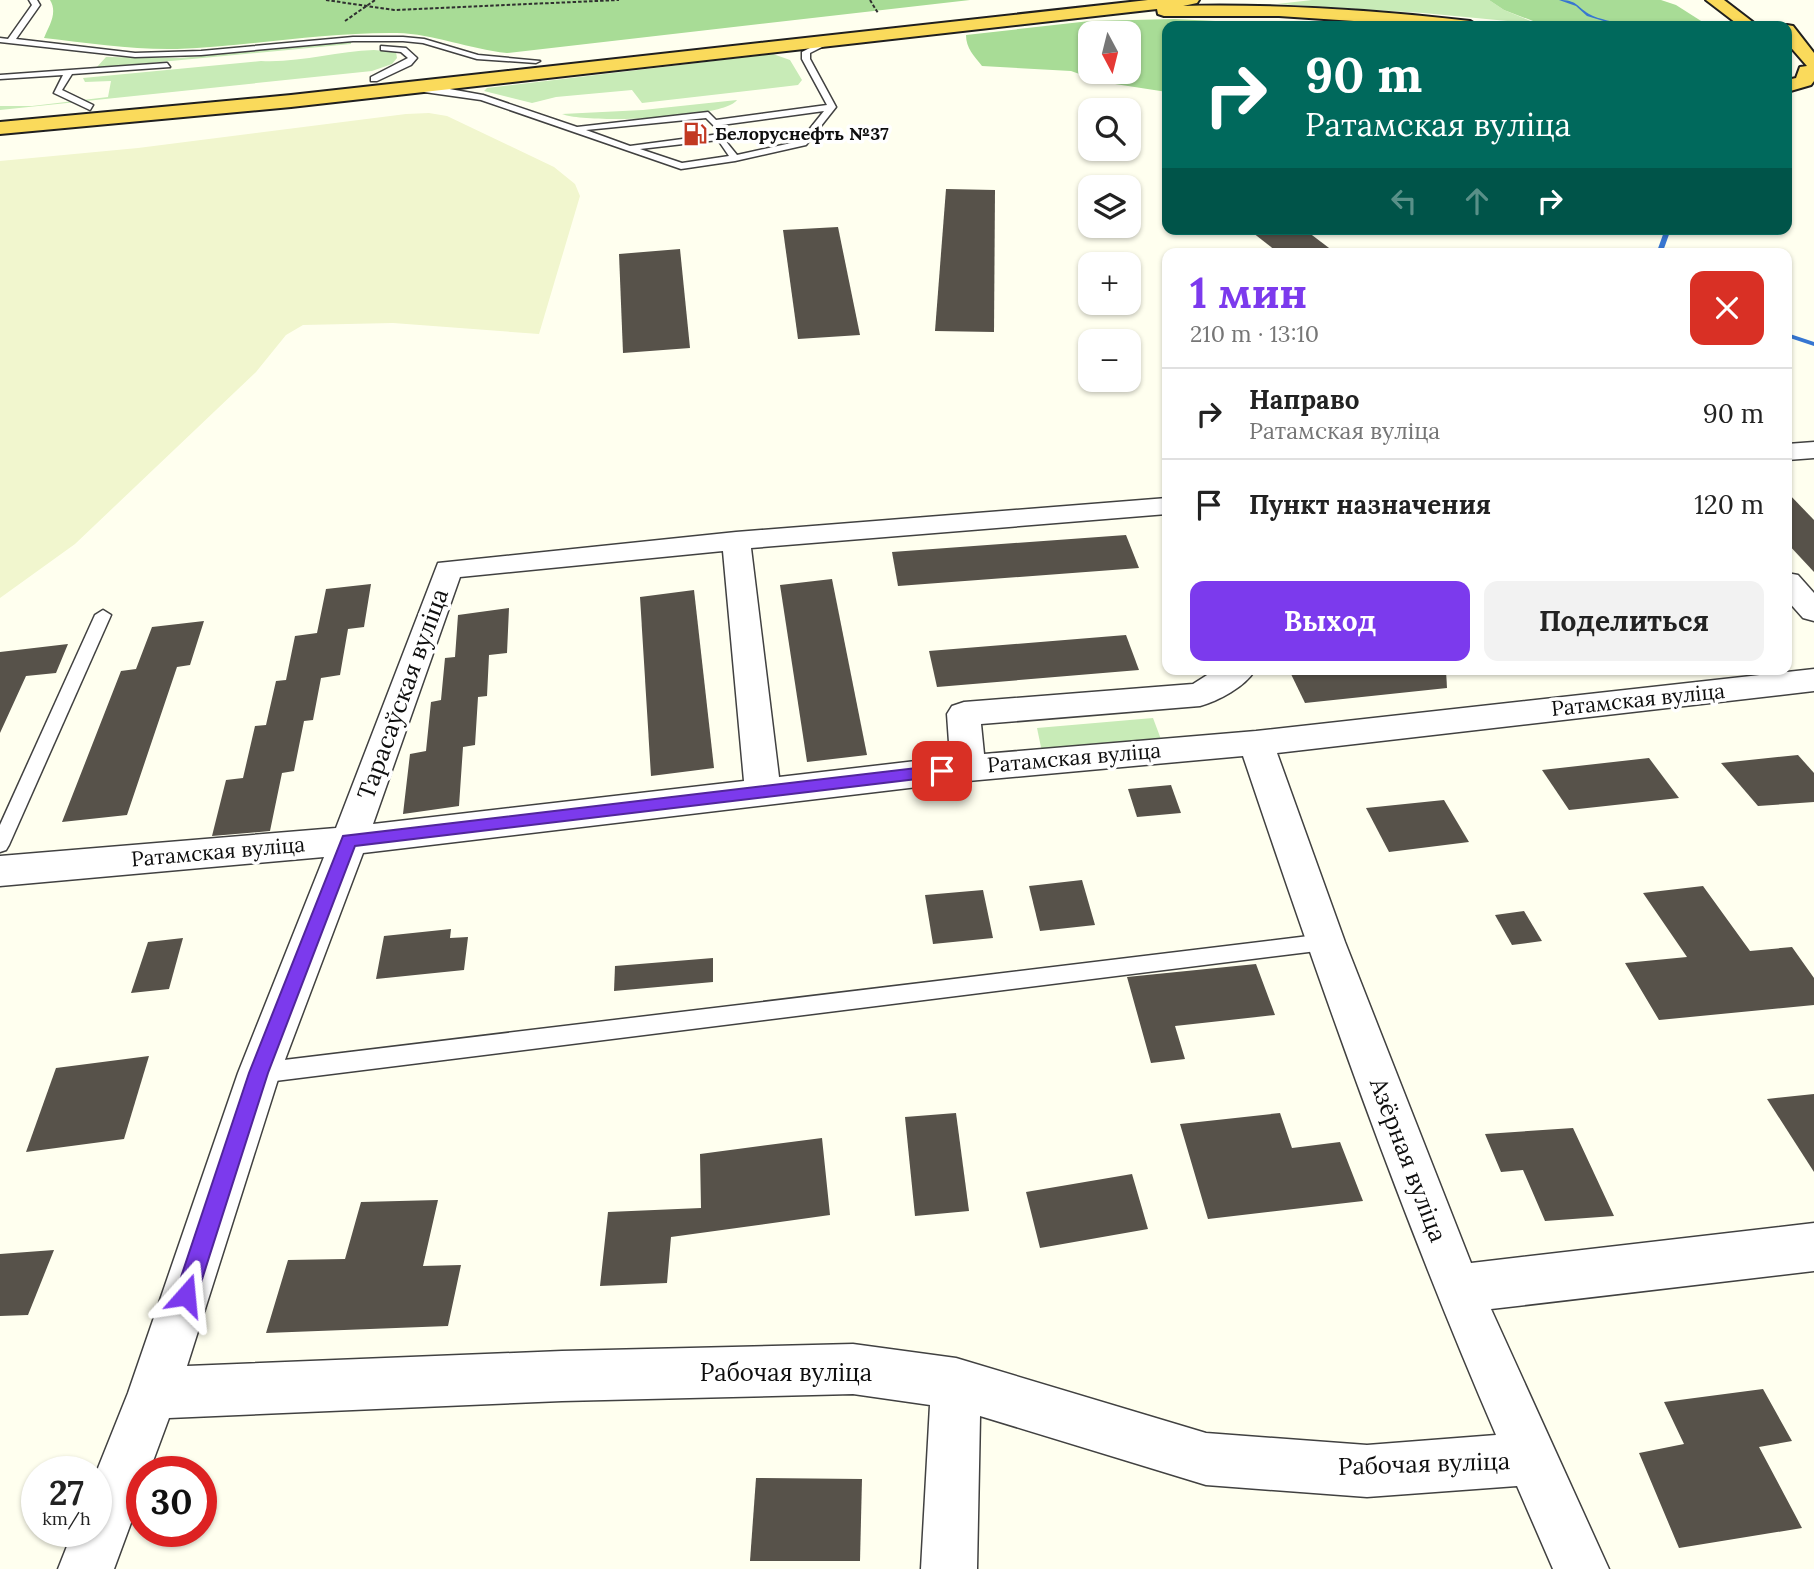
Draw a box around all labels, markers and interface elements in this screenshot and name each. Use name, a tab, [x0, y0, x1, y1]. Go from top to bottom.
north arrow	[1078, 21, 1141, 84]
map controls	[1078, 21, 1141, 392]
text: 90 m	[1305, 43, 1422, 105]
icon: right	[1190, 49, 1281, 140]
button: search	[1078, 98, 1141, 161]
text: Ратамская вуліца	[1305, 104, 1571, 145]
fuel station icon: Белоруснефть №37	[681, 120, 709, 148]
place label: Белоруснефть №37	[715, 122, 889, 145]
button: layers	[1078, 175, 1141, 238]
icon: left	[1385, 182, 1423, 220]
icon: ahead	[1458, 182, 1496, 220]
icon: right	[1531, 182, 1569, 220]
button: +	[1078, 252, 1141, 315]
text: 1 мин	[1190, 266, 1307, 320]
button: close	[1690, 271, 1764, 345]
text: 210 m · 13:10	[1190, 319, 1319, 348]
button: −	[1078, 329, 1141, 392]
text: Направо	[1249, 383, 1360, 416]
icon: right	[1190, 395, 1228, 433]
text: 90 m	[1703, 397, 1764, 430]
text: Ратамская вуліца	[1249, 416, 1440, 445]
icon: arrive	[1190, 486, 1228, 524]
text: Пункт назначения	[1249, 488, 1491, 521]
text: 120 m	[1694, 488, 1764, 521]
button: Выход	[1190, 581, 1470, 661]
button: Поделиться	[1484, 581, 1764, 661]
street label: Тарасаўская вуліца	[350, 584, 455, 804]
street label: Ратамская вуліца	[1550, 677, 1726, 722]
street label: Ратамская вуліца	[986, 736, 1162, 779]
pin	[912, 741, 972, 801]
icon: arrive	[923, 752, 961, 790]
street label: Ратамская вуліца	[130, 830, 306, 873]
street label: Азёрная вуліца	[1363, 1072, 1454, 1246]
position arrow	[149, 1258, 223, 1332]
street label: Рабочая вуліца	[700, 1357, 872, 1388]
street label: Рабочая вуліца	[1337, 1445, 1511, 1482]
speed limit sign: 30	[126, 1456, 217, 1547]
text: 27	[49, 1470, 84, 1515]
text: km/h	[42, 1507, 91, 1530]

